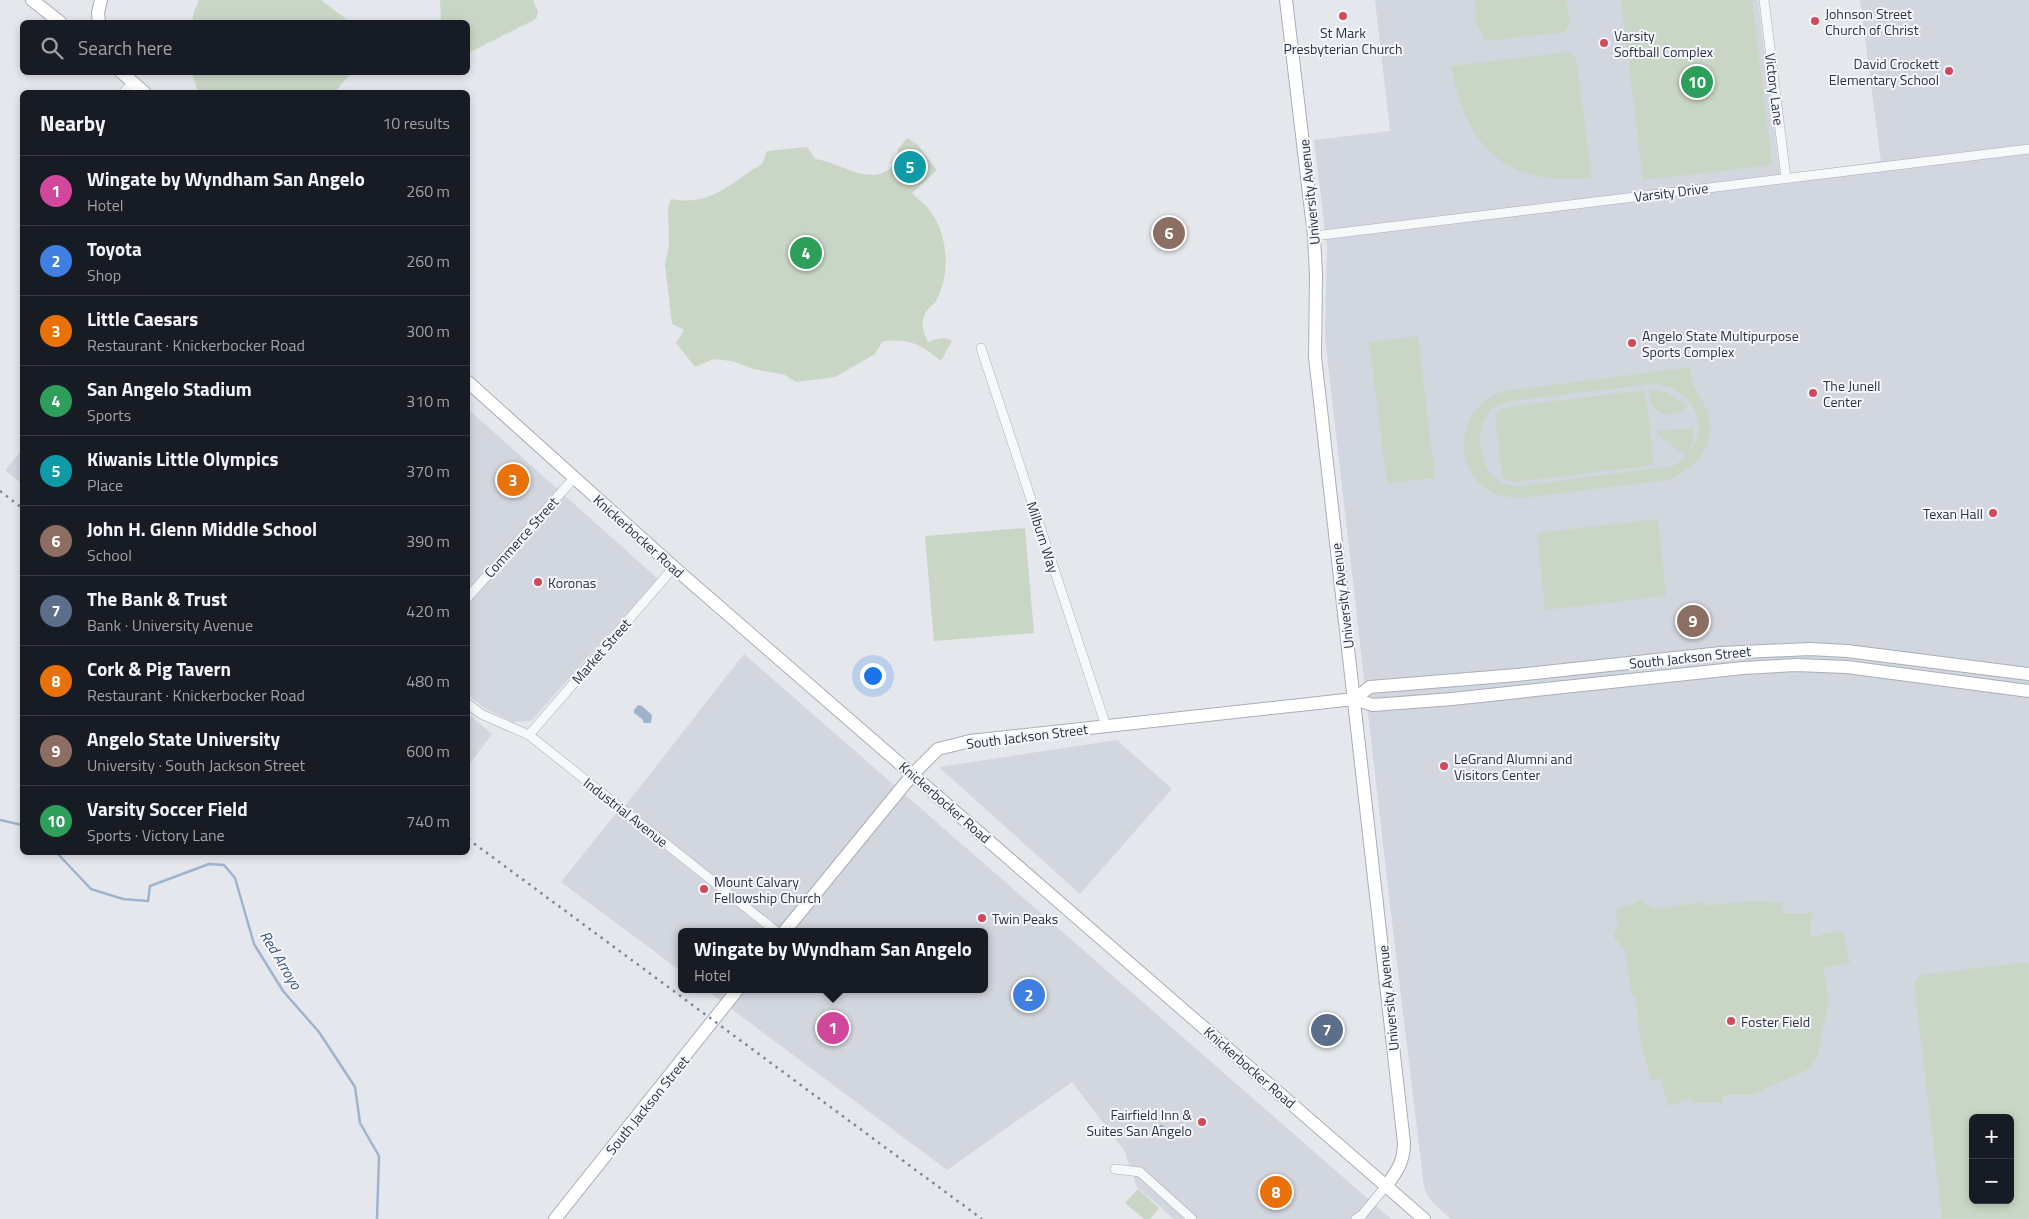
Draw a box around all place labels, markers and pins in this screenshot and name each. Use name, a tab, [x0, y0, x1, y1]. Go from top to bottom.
place label: Johnson Street Church of Christ	[1825, 3, 1919, 40]
marker: St Mark Presbyterian Church	[1337, 10, 1349, 22]
marker: Johnson Street Church of Christ	[1809, 15, 1821, 27]
place label: St Mark Presbyterian Church	[1284, 22, 1403, 59]
place label: Varsity Softball Complex	[1614, 25, 1714, 62]
marker: Varsity Softball Complex	[1598, 37, 1610, 49]
place label: David Crockett Elementary School	[1829, 53, 1939, 90]
pin: 10	[1681, 63, 1713, 101]
marker: David Crockett Elementary School	[1943, 65, 1955, 77]
pin: 5	[894, 148, 926, 186]
pin: 6	[1153, 214, 1185, 252]
pin: 4	[790, 234, 822, 272]
place label: Angelo State Multipurpose Sports Complex	[1642, 325, 1799, 362]
marker: Angelo State Multipurpose Sports Complex	[1626, 337, 1638, 349]
place label: The Junell Center	[1823, 375, 1881, 412]
marker: The Junell Center	[1807, 387, 1819, 399]
pin: 3	[497, 461, 529, 499]
place label: Texan Hall	[1923, 503, 1983, 524]
marker: Texan Hall	[1987, 507, 1999, 519]
place label: Koronas	[548, 572, 596, 593]
marker: Koronas	[532, 576, 544, 588]
pin: 9	[1677, 602, 1709, 640]
place label: LeGrand Alumni and Visitors Center	[1454, 748, 1573, 785]
marker: LeGrand Alumni and Visitors Center	[1438, 760, 1450, 772]
place label: Mount Calvary Fellowship Church	[714, 871, 821, 908]
marker: Mount Calvary Fellowship Church	[698, 883, 710, 895]
place label: Twin Peaks	[992, 908, 1058, 929]
marker: Twin Peaks	[976, 912, 988, 924]
pin: 2	[1013, 976, 1045, 1014]
pin: 1	[817, 1009, 849, 1047]
pin: 7	[1311, 1011, 1343, 1049]
place label: Foster Field	[1741, 1011, 1810, 1032]
marker: Foster Field	[1725, 1015, 1737, 1027]
place label: Fairfield Inn & Suites San Angelo	[1086, 1104, 1192, 1141]
marker: Fairfield Inn & Suites San Angelo	[1196, 1116, 1208, 1128]
pin: 8	[1260, 1173, 1292, 1211]

